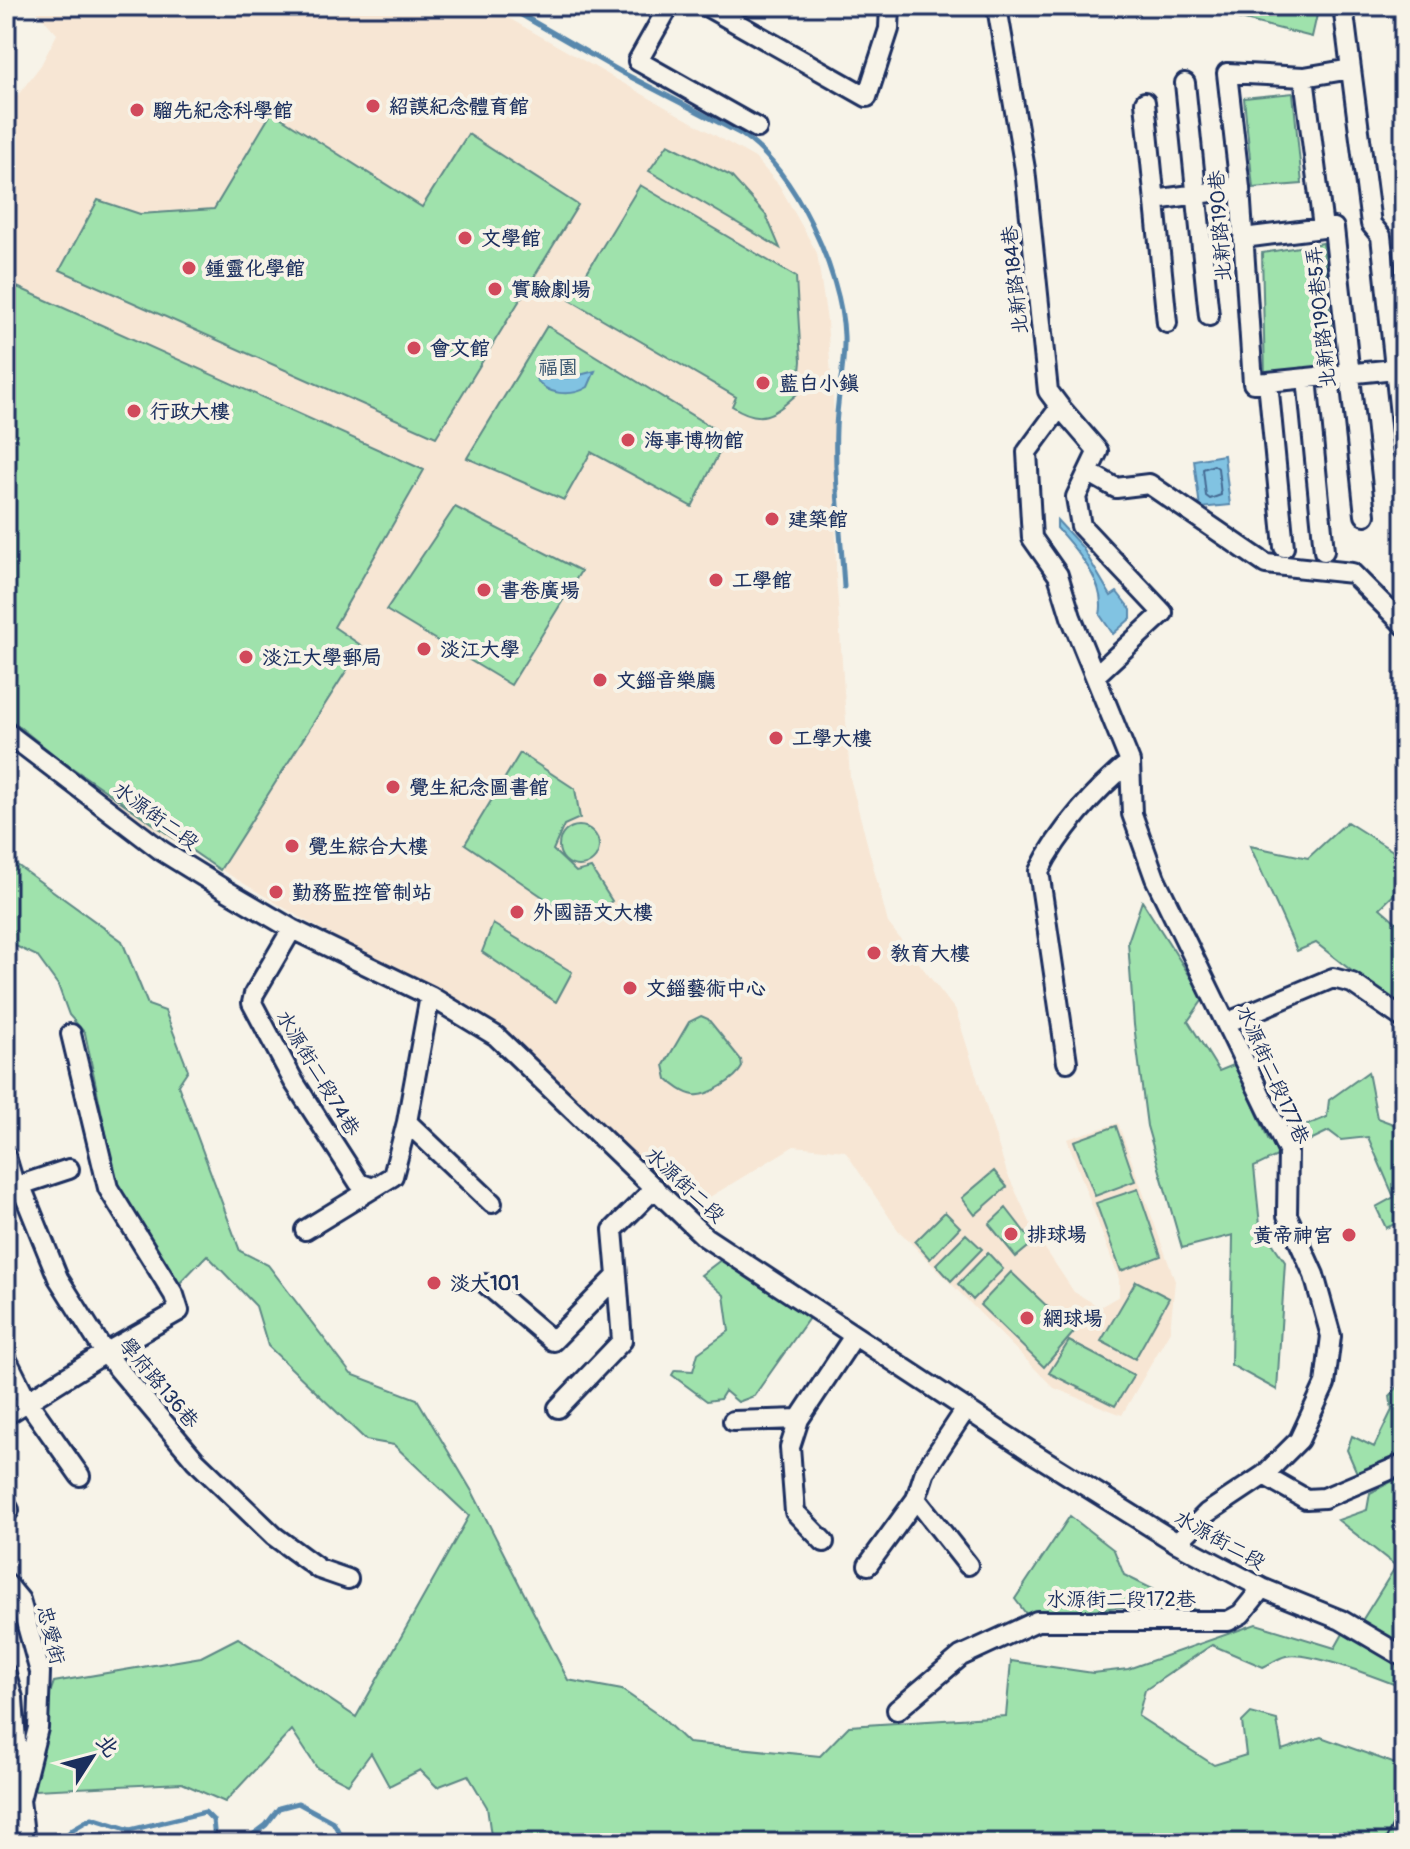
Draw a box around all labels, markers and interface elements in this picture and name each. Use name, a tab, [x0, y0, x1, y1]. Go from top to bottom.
place label: 紹謨紀念體育館	[389, 94, 529, 119]
marker: 紹謨紀念體育館	[364, 97, 382, 115]
place label: 騮先紀念科學館	[153, 98, 293, 123]
marker: 騮先紀念科學館	[128, 101, 146, 119]
street label: 北新路190巷	[1204, 168, 1236, 283]
street label: 北新路184巷	[997, 223, 1033, 336]
place label: 文學館	[481, 226, 541, 251]
marker: 文學館	[456, 229, 474, 247]
street label: 北新路190巷5弄	[1301, 245, 1341, 389]
place label: 鍾靈化學館	[205, 256, 305, 281]
marker: 鍾靈化學館	[180, 259, 198, 277]
place label: 實驗劇場	[511, 277, 591, 302]
marker: 實驗劇場	[486, 280, 504, 298]
place label: 會文館	[430, 336, 490, 361]
marker: 會文館	[405, 339, 423, 357]
park label: 福園	[538, 355, 578, 380]
place label: 藍白小鎮	[779, 371, 859, 396]
marker: 藍白小鎮	[754, 374, 772, 392]
place label: 行政大樓	[150, 399, 230, 424]
marker: 行政大樓	[125, 402, 143, 420]
place label: 海事博物館	[644, 428, 744, 453]
marker: 海事博物館	[619, 431, 637, 449]
place label: 建築館	[788, 507, 848, 532]
marker: 建築館	[763, 510, 781, 528]
place label: 工學館	[732, 568, 792, 593]
marker: 工學館	[707, 571, 725, 589]
place label: 書卷廣場	[500, 578, 580, 603]
marker: 書卷廣場	[475, 581, 493, 599]
place label: 淡江大學	[440, 637, 520, 662]
marker: 淡江大學	[415, 640, 433, 658]
place label: 淡江大學郵局	[262, 645, 382, 670]
marker: 淡江大學郵局	[237, 648, 255, 666]
place label: 文錙音樂廳	[616, 668, 716, 693]
marker: 文錙音樂廳	[591, 671, 609, 689]
place label: 工學大樓	[792, 726, 872, 751]
marker: 工學大樓	[767, 729, 785, 747]
place label: 覺生紀念圖書館	[409, 775, 549, 800]
street label: 水源街二段	[108, 776, 204, 856]
marker: 覺生紀念圖書館	[384, 778, 402, 796]
place label: 覺生綜合大樓	[308, 834, 428, 859]
marker: 覺生綜合大樓	[283, 837, 301, 855]
place label: 勤務監控管制站	[292, 880, 432, 905]
marker: 勤務監控管制站	[267, 883, 285, 901]
place label: 外國語文大樓	[533, 900, 653, 925]
marker: 外國語文大樓	[508, 903, 526, 921]
place label: 教育大樓	[890, 941, 970, 966]
marker: 教育大樓	[865, 944, 883, 962]
place label: 文錙藝術中心	[646, 976, 766, 1001]
marker: 文錙藝術中心	[621, 979, 639, 997]
street label: 水源街二段177巷	[1231, 1002, 1315, 1149]
street label: 水源街二段74巷	[271, 1006, 366, 1141]
street label: 水源街二段	[640, 1142, 730, 1228]
place label: 排球場	[1027, 1222, 1087, 1247]
place label: 黃帝神宮	[1253, 1223, 1333, 1248]
marker: 排球場	[1002, 1225, 1020, 1243]
marker: 黃帝神宮	[1340, 1226, 1358, 1244]
place label: 淡大101	[450, 1271, 519, 1296]
marker: 淡大101	[425, 1274, 443, 1292]
place label: 網球場	[1043, 1306, 1103, 1331]
marker: 網球場	[1018, 1309, 1036, 1327]
street label: 學府路136巷	[114, 1333, 205, 1434]
street label: 水源街二段	[1170, 1505, 1270, 1575]
street label: 水源街二段172巷	[1046, 1587, 1197, 1612]
street label: 忠愛街	[32, 1603, 70, 1667]
north arrow	[52, 1717, 132, 1797]
text: 北	[90, 1729, 125, 1763]

